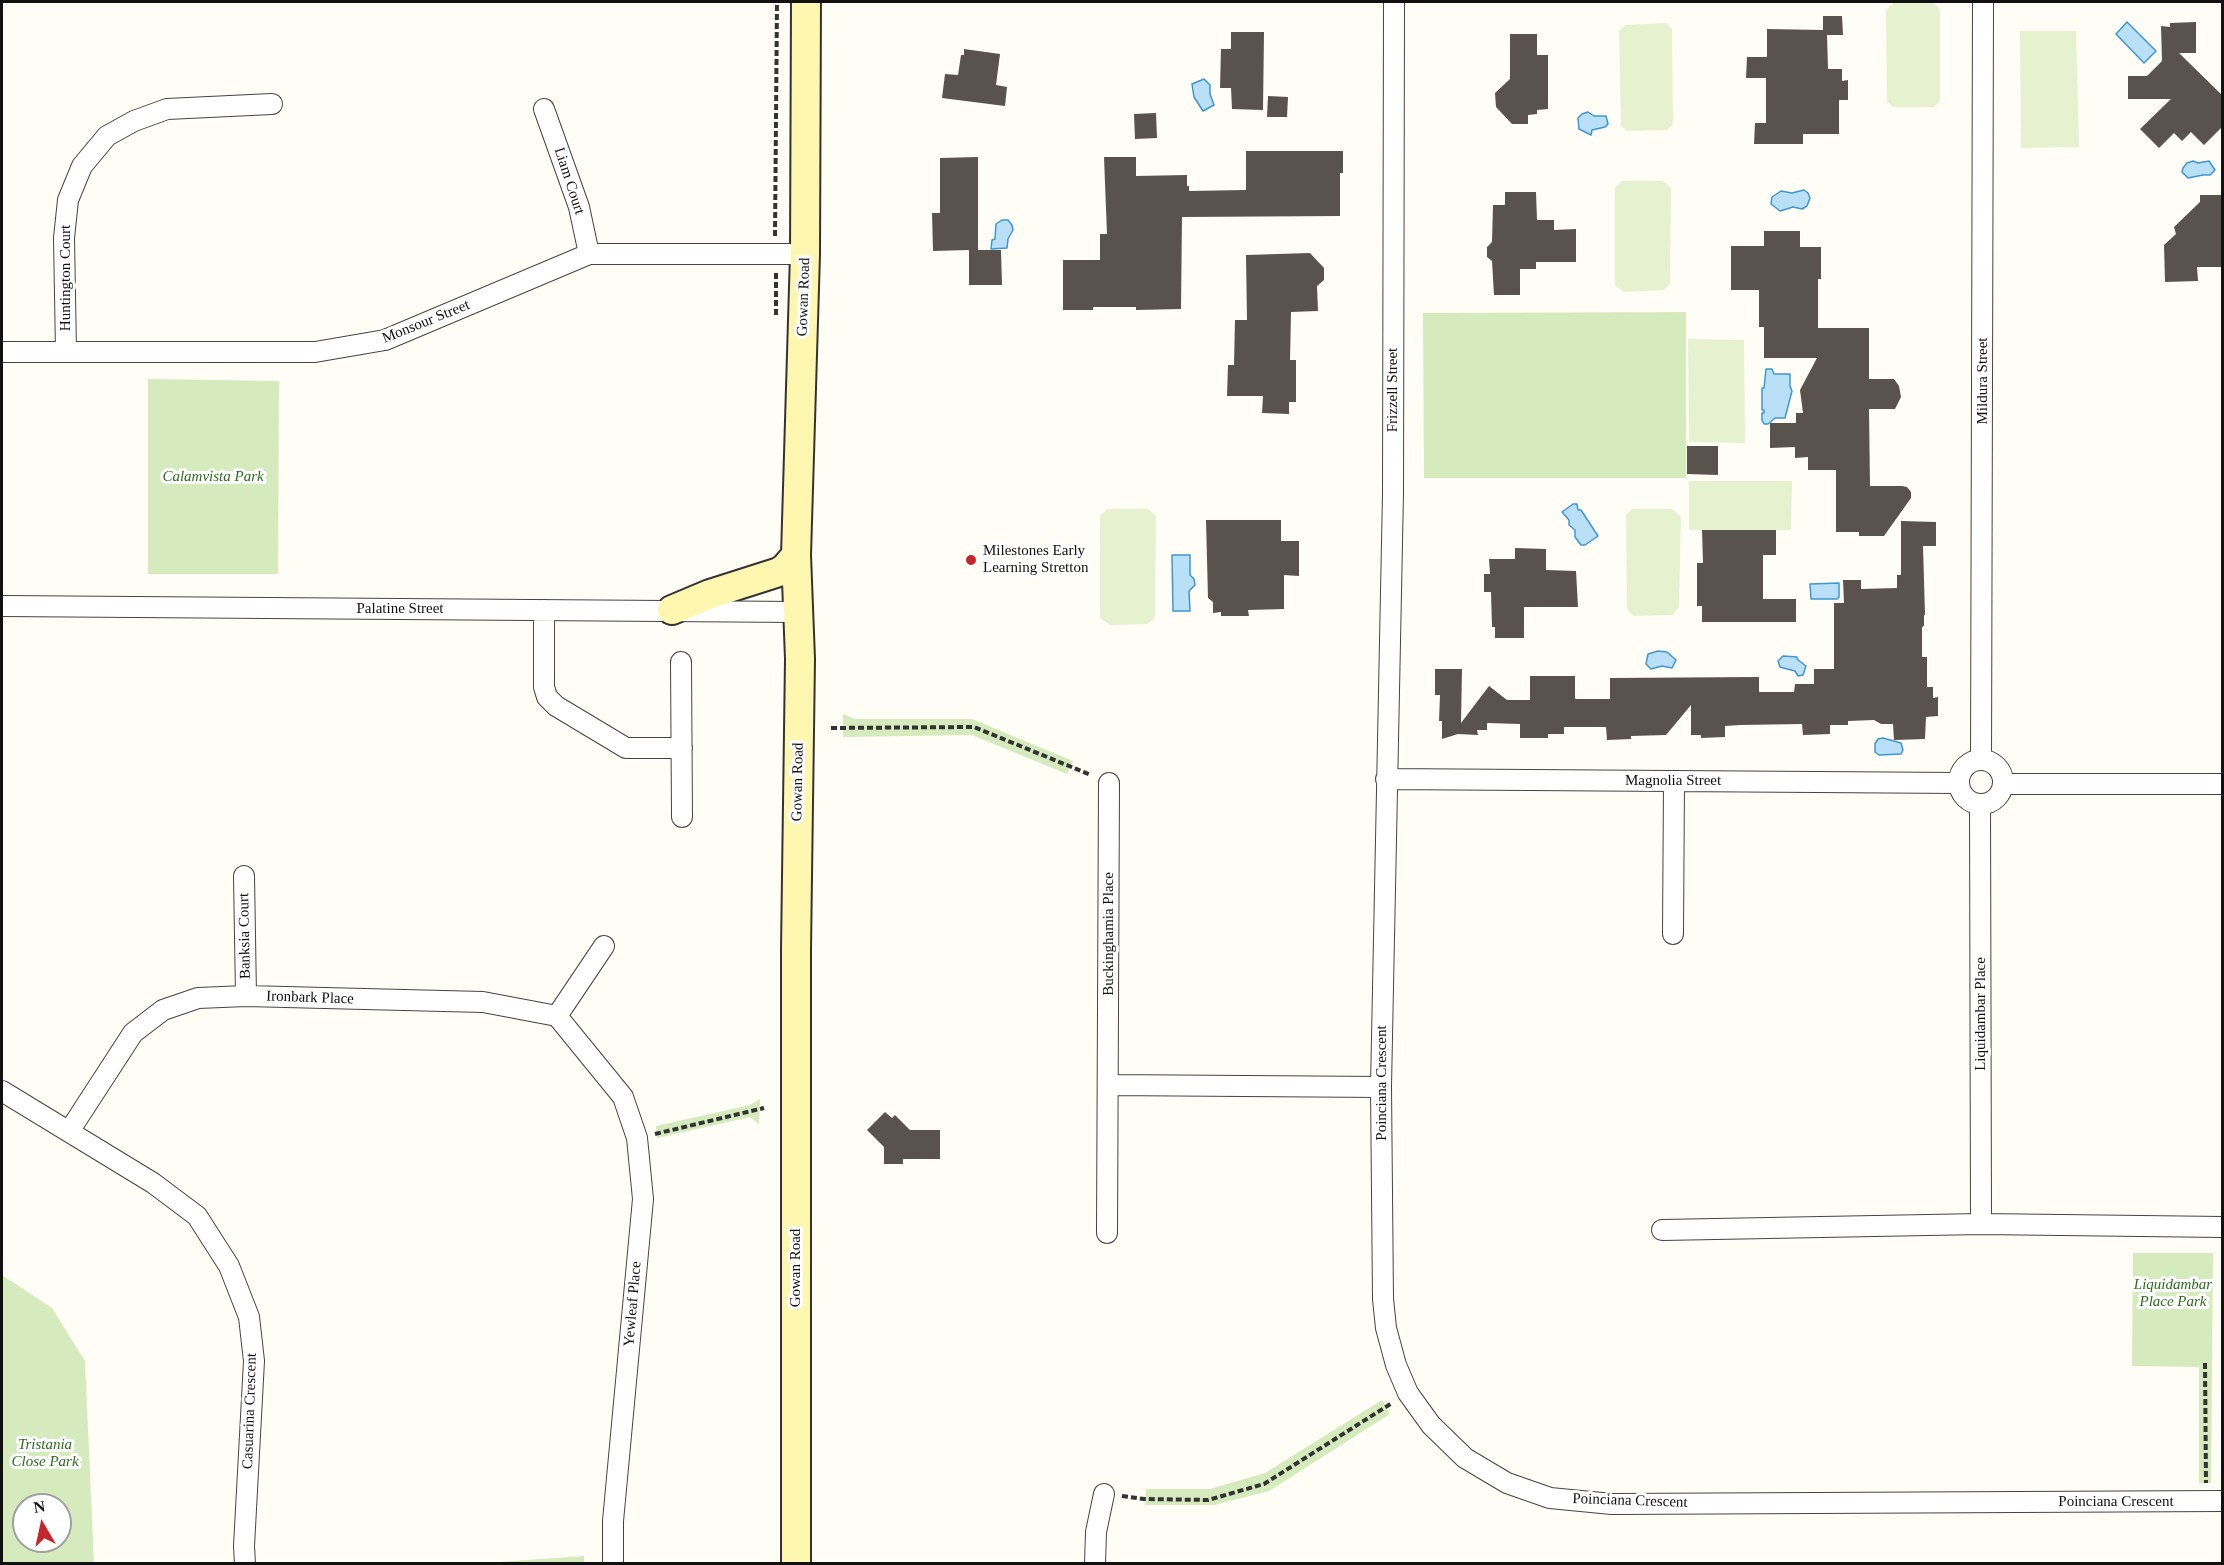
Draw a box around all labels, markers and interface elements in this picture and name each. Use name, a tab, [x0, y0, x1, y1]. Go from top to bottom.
street label: Liam Court	[550, 145, 588, 217]
street label: Huntington Court	[57, 225, 75, 331]
street label: Gowan Road	[794, 257, 814, 337]
street label: Monsour Street	[380, 296, 472, 348]
street label: Mildura Street	[1974, 337, 1992, 425]
street label: Frizzell Street	[1384, 348, 1402, 432]
park label: Calamvista Park	[162, 468, 264, 486]
place label: Milestones Early Learning Stretton	[983, 542, 1088, 577]
marker: Milestones Early Learning Stretton	[964, 553, 978, 567]
street label: Palatine Street	[356, 600, 444, 618]
street label: Gowan Road	[788, 742, 808, 822]
street label: Magnolia Street	[1625, 772, 1721, 790]
street label: Buckinghamia Place	[1100, 872, 1118, 996]
street label: Banksia Court	[235, 893, 255, 979]
street label: Liquidambar Place	[1972, 957, 1990, 1071]
street label: Ironbark Place	[266, 987, 354, 1009]
street label: Poinciana Crescent	[1373, 1025, 1391, 1141]
street label: Gowan Road	[787, 1229, 805, 1307]
street label: Yewleaf Place	[620, 1261, 646, 1347]
park label: Liquidambar Place Park	[2134, 1276, 2212, 1311]
street label: Casuarina Crescent	[239, 1353, 261, 1469]
park label: Tristania Close Park	[11, 1436, 79, 1471]
street label: Poinciana Crescent	[1572, 1490, 1688, 1512]
north arrow	[12, 1493, 72, 1553]
street label: Poinciana Crescent	[2058, 1493, 2174, 1511]
text: N	[32, 1497, 46, 1516]

